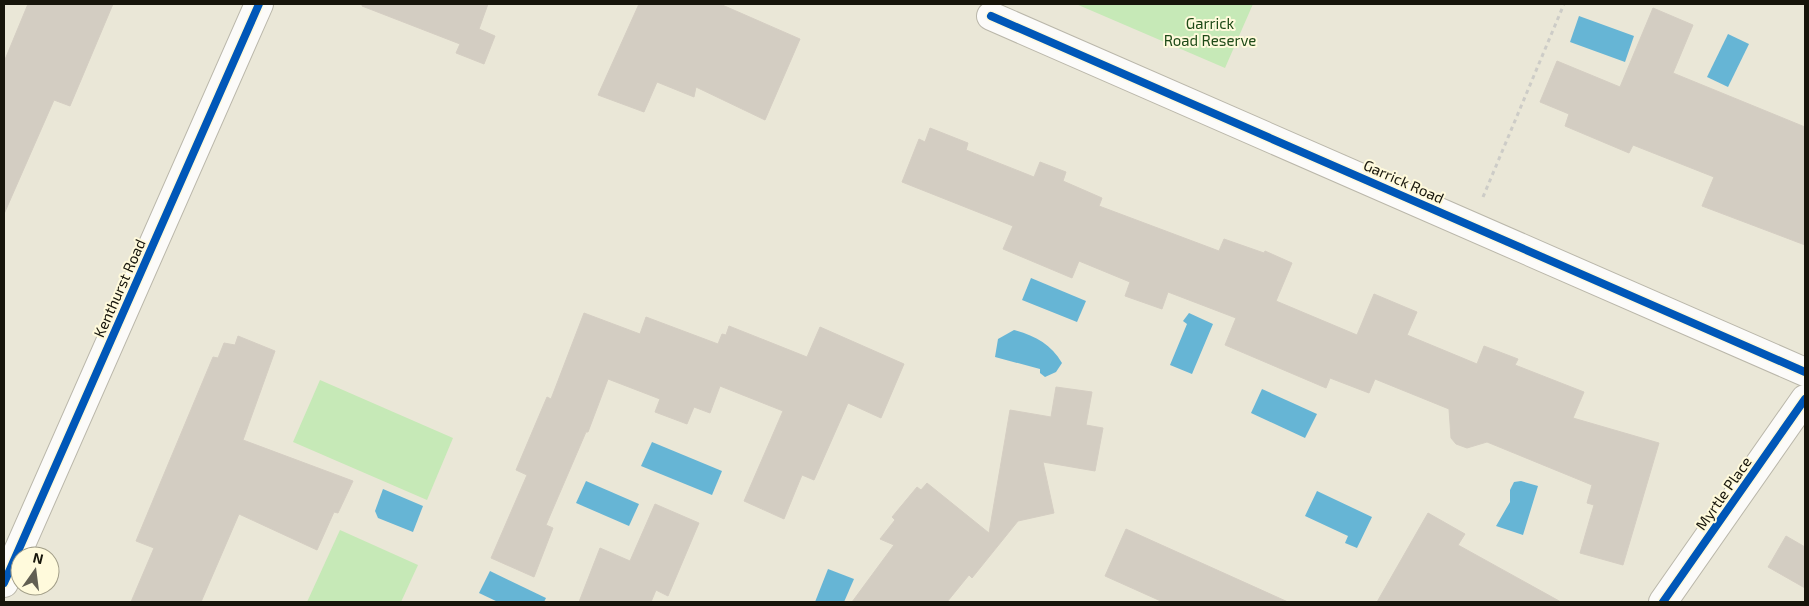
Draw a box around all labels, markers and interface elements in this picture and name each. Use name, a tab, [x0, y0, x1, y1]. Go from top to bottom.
park label: Garrick Road Reserve	[1164, 14, 1256, 49]
street label: Garrick Road	[1361, 155, 1447, 207]
street label: Kenthurst Road	[89, 236, 149, 340]
street label: Myrtle Place	[1691, 453, 1755, 533]
north arrow	[10, 546, 60, 596]
text: N	[31, 548, 45, 567]

